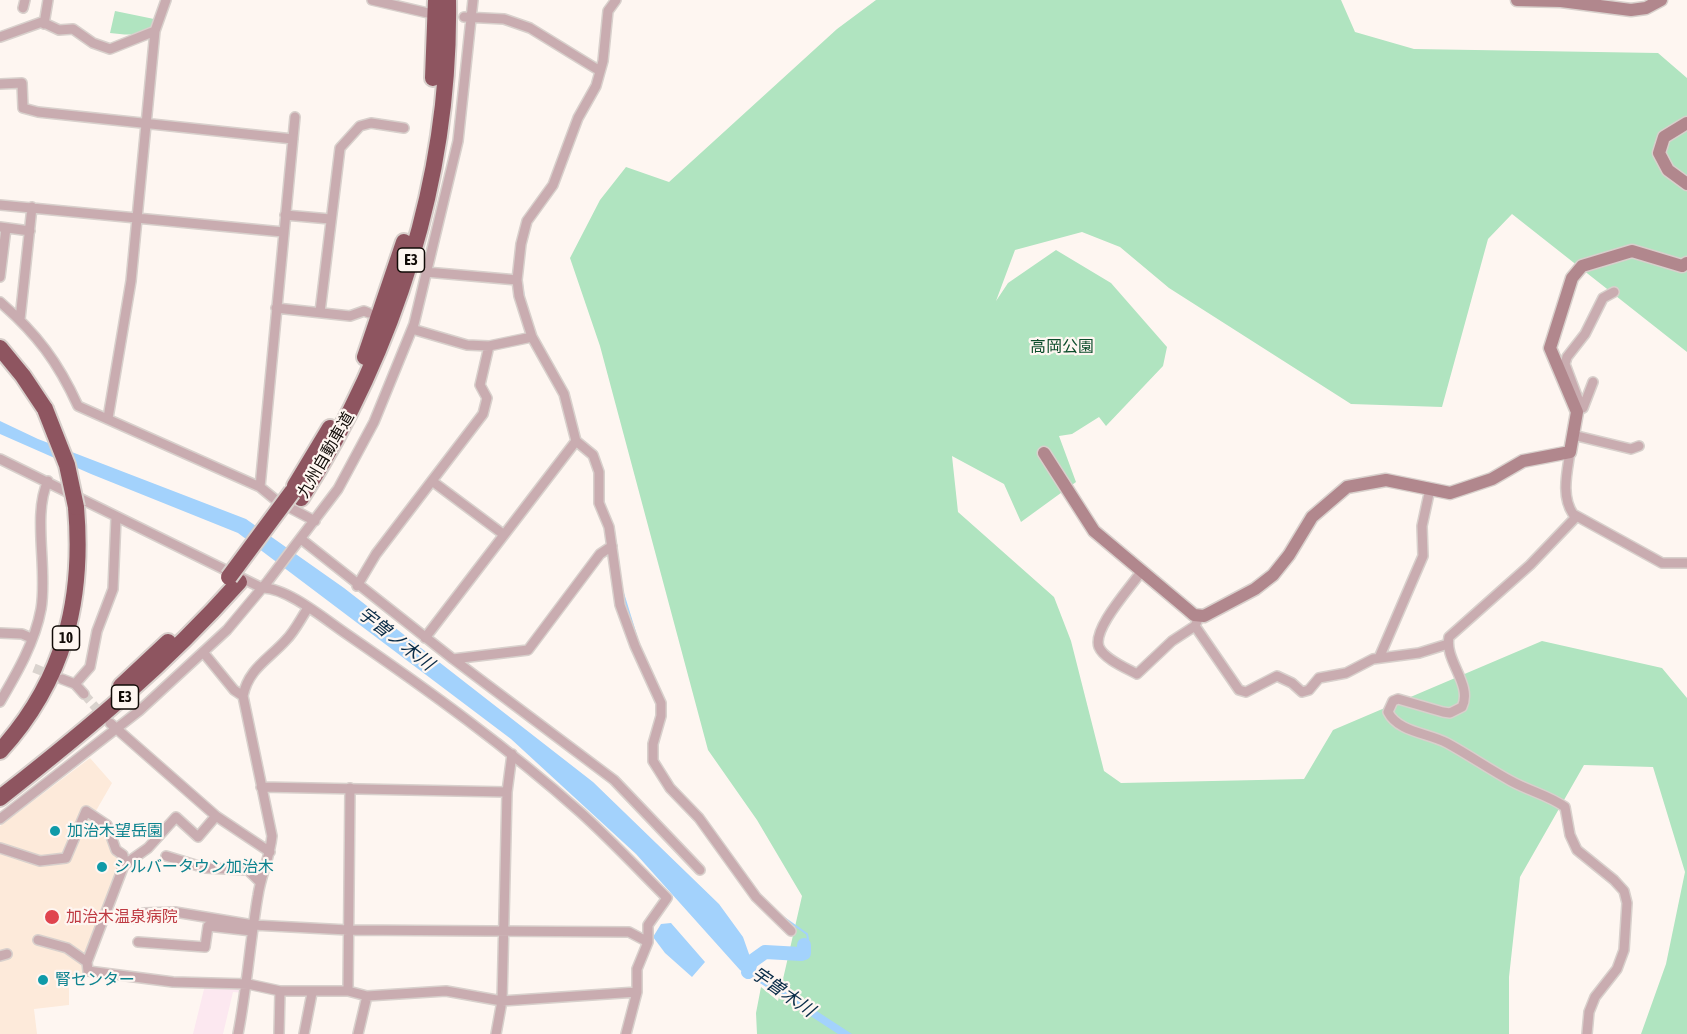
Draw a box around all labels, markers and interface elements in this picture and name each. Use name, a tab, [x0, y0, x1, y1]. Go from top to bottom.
road number: E3	[398, 248, 424, 272]
park label: 高岡公園	[1030, 337, 1094, 357]
street label: 九州自動車道	[294, 409, 358, 501]
water label: 宇曽ノ木川	[354, 603, 438, 675]
road number: 10	[52, 626, 80, 650]
road number: E3	[112, 685, 138, 709]
place label: 加治木望岳園	[67, 821, 163, 841]
marker: 加治木望岳園	[48, 824, 62, 838]
place label: シルバータウン加治木	[114, 857, 274, 877]
marker: シルバータウン加治木	[95, 860, 109, 874]
place label: 加治木温泉病院	[66, 907, 178, 927]
marker: 加治木温泉病院	[43, 908, 61, 926]
water label: 宇曽木川	[747, 963, 819, 1021]
place label: 腎センター	[55, 970, 135, 990]
marker: 腎センター	[36, 973, 50, 987]

